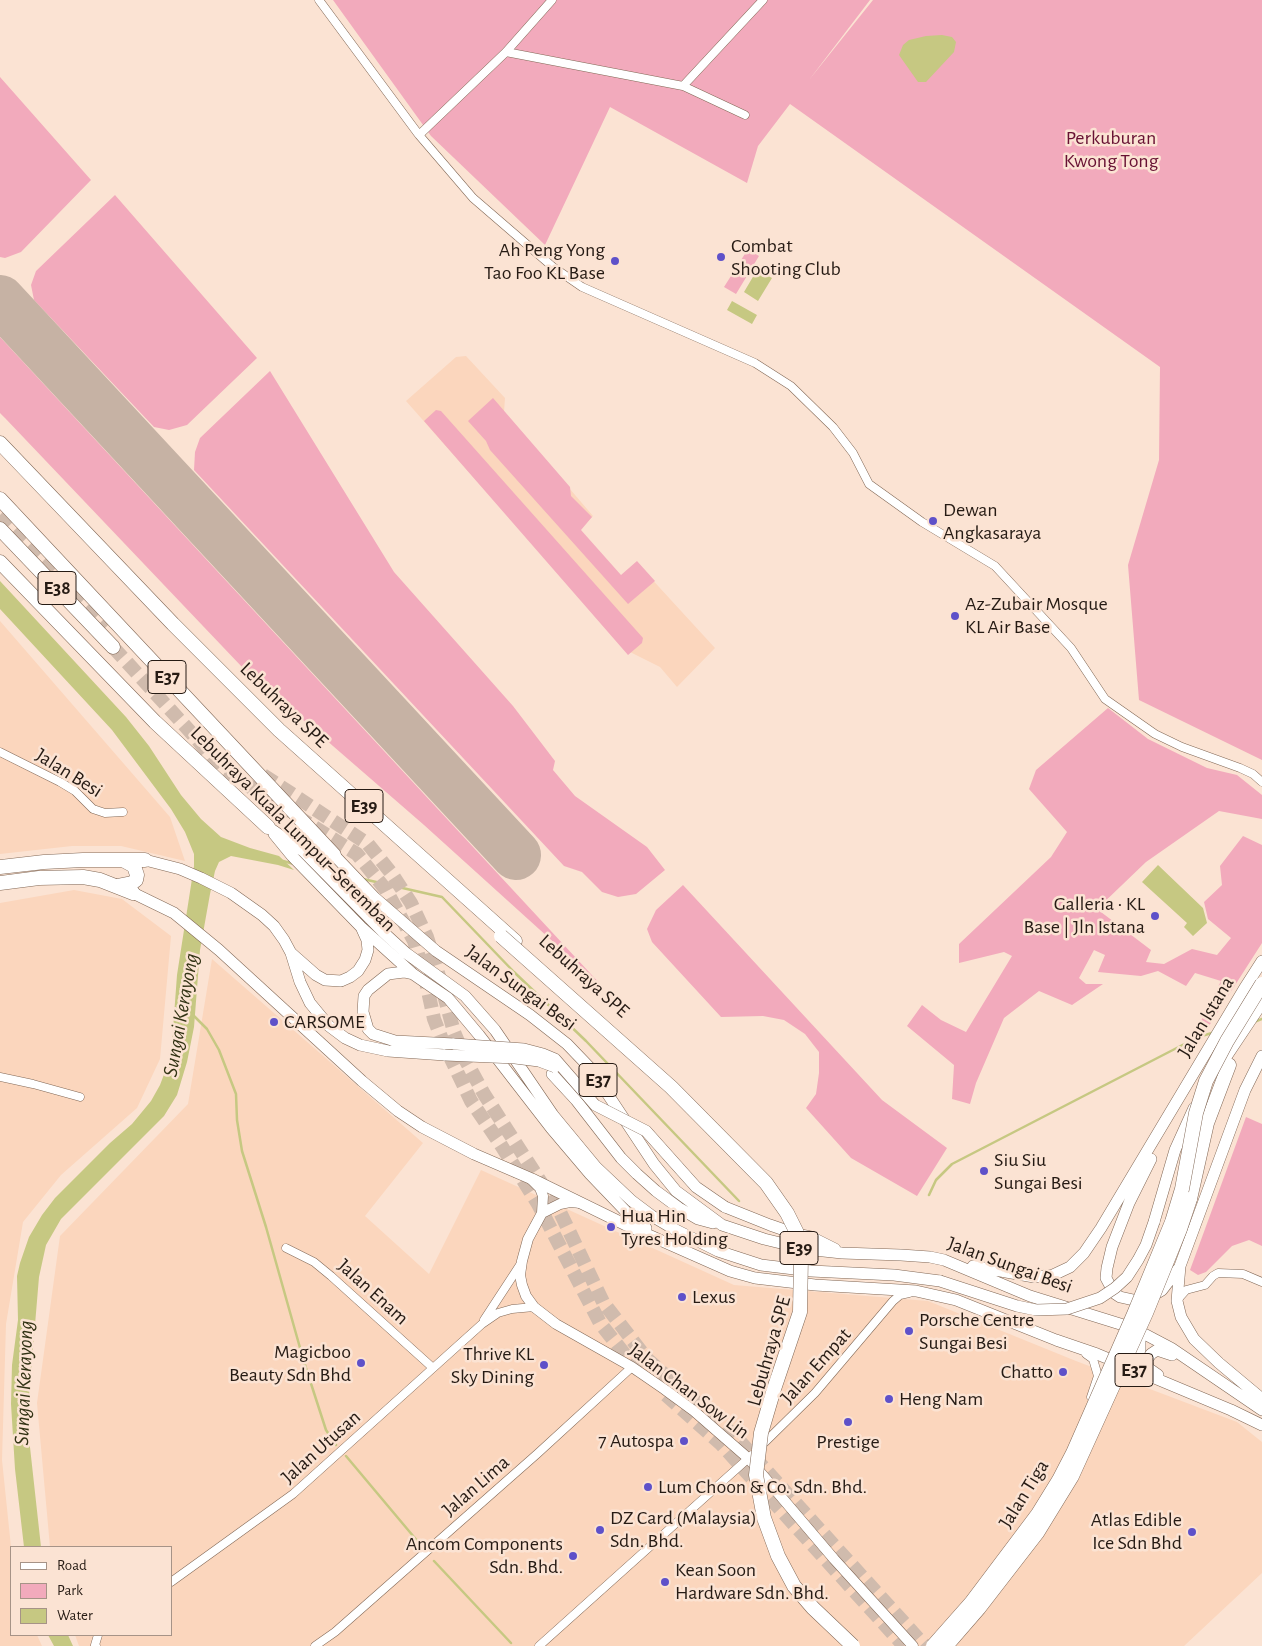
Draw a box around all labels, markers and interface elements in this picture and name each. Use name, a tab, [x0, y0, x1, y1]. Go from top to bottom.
park label: Perkuburan Kwong Tong	[1064, 126, 1158, 173]
place label: Combat Shooting Club	[731, 234, 841, 281]
place label: Ah Peng Yong Tao Foo KL Base	[484, 238, 605, 285]
marker: Combat Shooting Club	[715, 251, 727, 263]
marker: Ah Peng Yong Tao Foo KL Base	[609, 255, 621, 267]
place label: Dewan Angkasaraya	[943, 498, 1042, 545]
marker: Dewan Angkasaraya	[927, 515, 939, 527]
road number: E38	[38, 572, 76, 604]
place label: Az-Zubair Mosque KL Air Base	[965, 592, 1108, 639]
marker: Az-Zubair Mosque KL Air Base	[949, 610, 961, 622]
street label: Lebuhraya SPE	[235, 657, 333, 753]
road number: E37	[148, 660, 186, 694]
street label: Lebuhraya Kuala Lumpur–Seremban	[185, 721, 401, 937]
street label: Jalan Besi	[31, 743, 107, 803]
road number: E39	[345, 789, 383, 822]
place label: Galleria • KL Base | Jln Istana	[1023, 892, 1145, 939]
marker: Galleria • KL Base | Jln Istana	[1149, 910, 1161, 922]
street label: Lebuhraya SPE	[534, 929, 634, 1023]
street label: Jalan Sungai Besi	[461, 940, 581, 1036]
water label: Sungai Kerayong	[158, 951, 204, 1079]
street label: Jalan Istana	[1173, 972, 1239, 1062]
place label: CARSOME	[284, 1010, 365, 1034]
marker: CARSOME	[268, 1016, 280, 1028]
road number: E37	[579, 1064, 617, 1096]
place label: Siu Siu Sungai Besi	[994, 1148, 1083, 1195]
marker: Siu Siu Sungai Besi	[978, 1165, 990, 1177]
place label: Hua Hin Tyres Holding	[621, 1204, 728, 1251]
marker: Hua Hin Tyres Holding	[605, 1221, 617, 1233]
street label: Jalan Sungai Besi	[944, 1231, 1076, 1299]
road number: E39	[780, 1232, 818, 1264]
street label: Jalan Enam	[332, 1254, 414, 1330]
place label: Lexus	[692, 1285, 736, 1309]
marker: Lexus	[676, 1291, 688, 1303]
street label: Lebuhraya SPE	[742, 1293, 796, 1409]
place label: Porsche Centre Sungai Besi	[919, 1308, 1034, 1355]
water label: Sungai Kerayong	[9, 1320, 39, 1446]
street label: Jalan Empat	[776, 1323, 856, 1409]
marker: Porsche Centre Sungai Besi	[903, 1325, 915, 1337]
street label: Jalan Chan Sow Lin	[624, 1338, 754, 1444]
place label: Magicboo Beauty Sdn Bhd	[229, 1340, 351, 1387]
place label: Thrive KL Sky Dining	[451, 1342, 534, 1389]
road number: E37	[1115, 1354, 1153, 1386]
marker: Magicboo Beauty Sdn Bhd	[355, 1357, 367, 1369]
marker: Thrive KL Sky Dining	[538, 1359, 550, 1371]
place label: Chatto	[1001, 1360, 1053, 1384]
marker: Chatto	[1057, 1366, 1069, 1378]
place label: Heng Nam	[899, 1387, 983, 1411]
marker: Heng Nam	[883, 1393, 895, 1405]
street label: Jalan Utusan	[276, 1405, 366, 1489]
marker: Prestige	[842, 1416, 854, 1428]
place label: 7 Autospa	[598, 1429, 674, 1453]
place label: Prestige	[816, 1430, 880, 1454]
marker: 7 Autospa	[678, 1435, 690, 1447]
street label: Jalan Lima	[438, 1450, 514, 1522]
street label: Jalan Tiga	[994, 1455, 1054, 1533]
place label: Lum Choon & Co. Sdn. Bhd.	[658, 1475, 867, 1499]
marker: Lum Choon & Co. Sdn. Bhd.	[642, 1481, 654, 1493]
place label: DZ Card (Malaysia) Sdn. Bhd.	[610, 1506, 757, 1553]
place label: Atlas Edible Ice Sdn Bhd	[1091, 1508, 1182, 1555]
marker: DZ Card (Malaysia) Sdn. Bhd.	[594, 1524, 606, 1536]
marker: Atlas Edible Ice Sdn Bhd	[1186, 1526, 1198, 1538]
place label: Ancom Components Sdn. Bhd.	[406, 1532, 563, 1579]
legend	[10, 1546, 172, 1636]
marker: Ancom Components Sdn. Bhd.	[567, 1550, 579, 1562]
text: Road	[57, 1558, 87, 1573]
place label: Kean Soon Hardware Sdn. Bhd.	[675, 1558, 829, 1605]
marker: Kean Soon Hardware Sdn. Bhd.	[659, 1576, 671, 1588]
text: Park	[57, 1583, 83, 1598]
text: Water	[57, 1608, 93, 1623]

